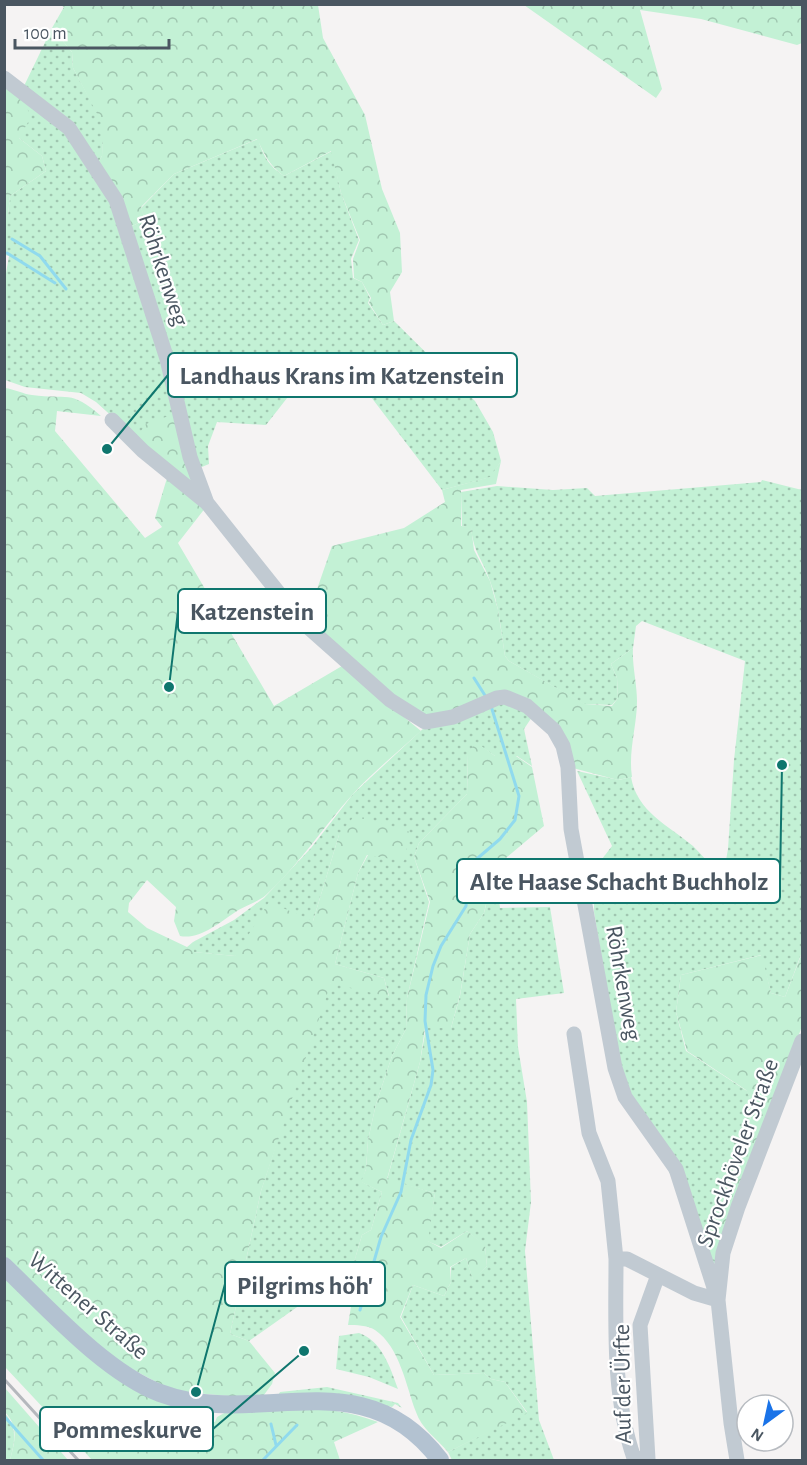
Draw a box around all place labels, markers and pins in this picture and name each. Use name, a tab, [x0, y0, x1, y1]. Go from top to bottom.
callout: Landhaus Krans im Katzenstein	[168, 353, 517, 397]
callout: Katzenstein	[178, 589, 326, 633]
callout: Alte Haase Schacht Buchholz	[457, 859, 780, 903]
callout: Pilgrims höh'	[225, 1262, 385, 1306]
callout: Pommeskurve	[40, 1407, 213, 1451]

